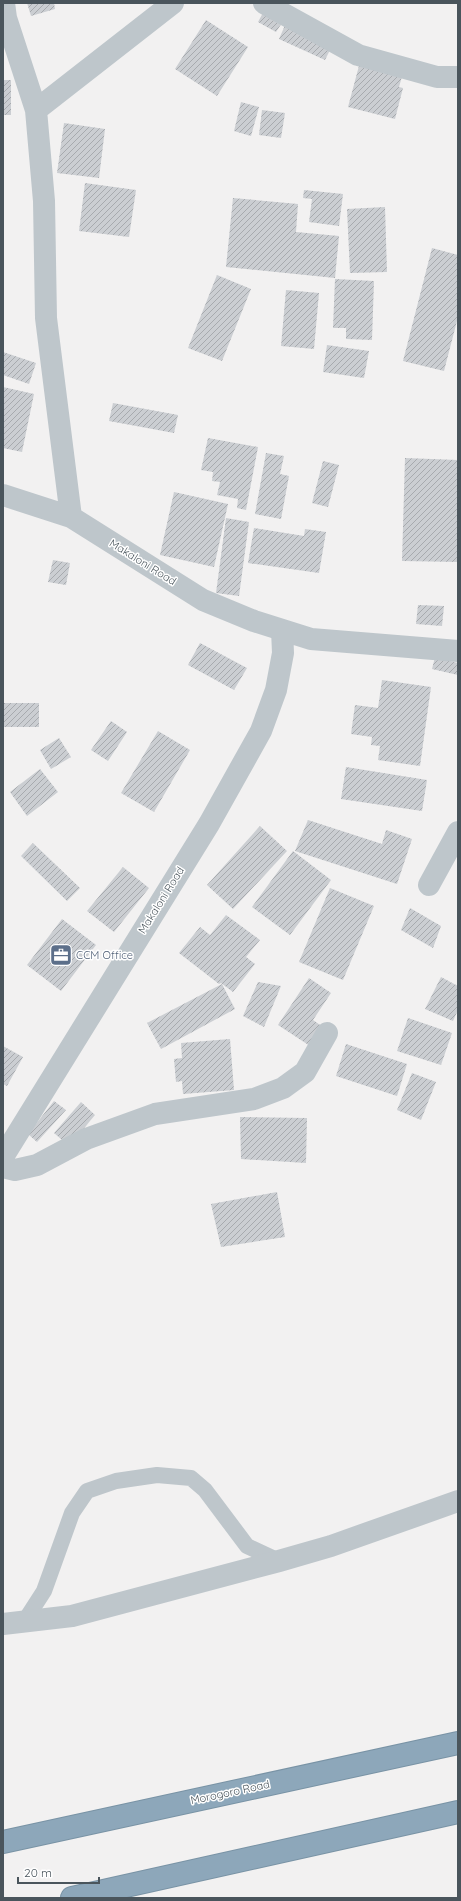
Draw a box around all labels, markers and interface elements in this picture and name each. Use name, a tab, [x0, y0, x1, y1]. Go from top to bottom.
street label: Makaloni Road	[107, 536, 179, 588]
street label: Makaloni Road	[135, 864, 187, 936]
office icon: CCM Office	[48, 942, 74, 968]
place label: CCM Office	[76, 948, 133, 962]
street label: Morogoro Road	[189, 1777, 271, 1807]
scale bar	[18, 1859, 99, 1885]
text: 20 m	[24, 1865, 52, 1880]

